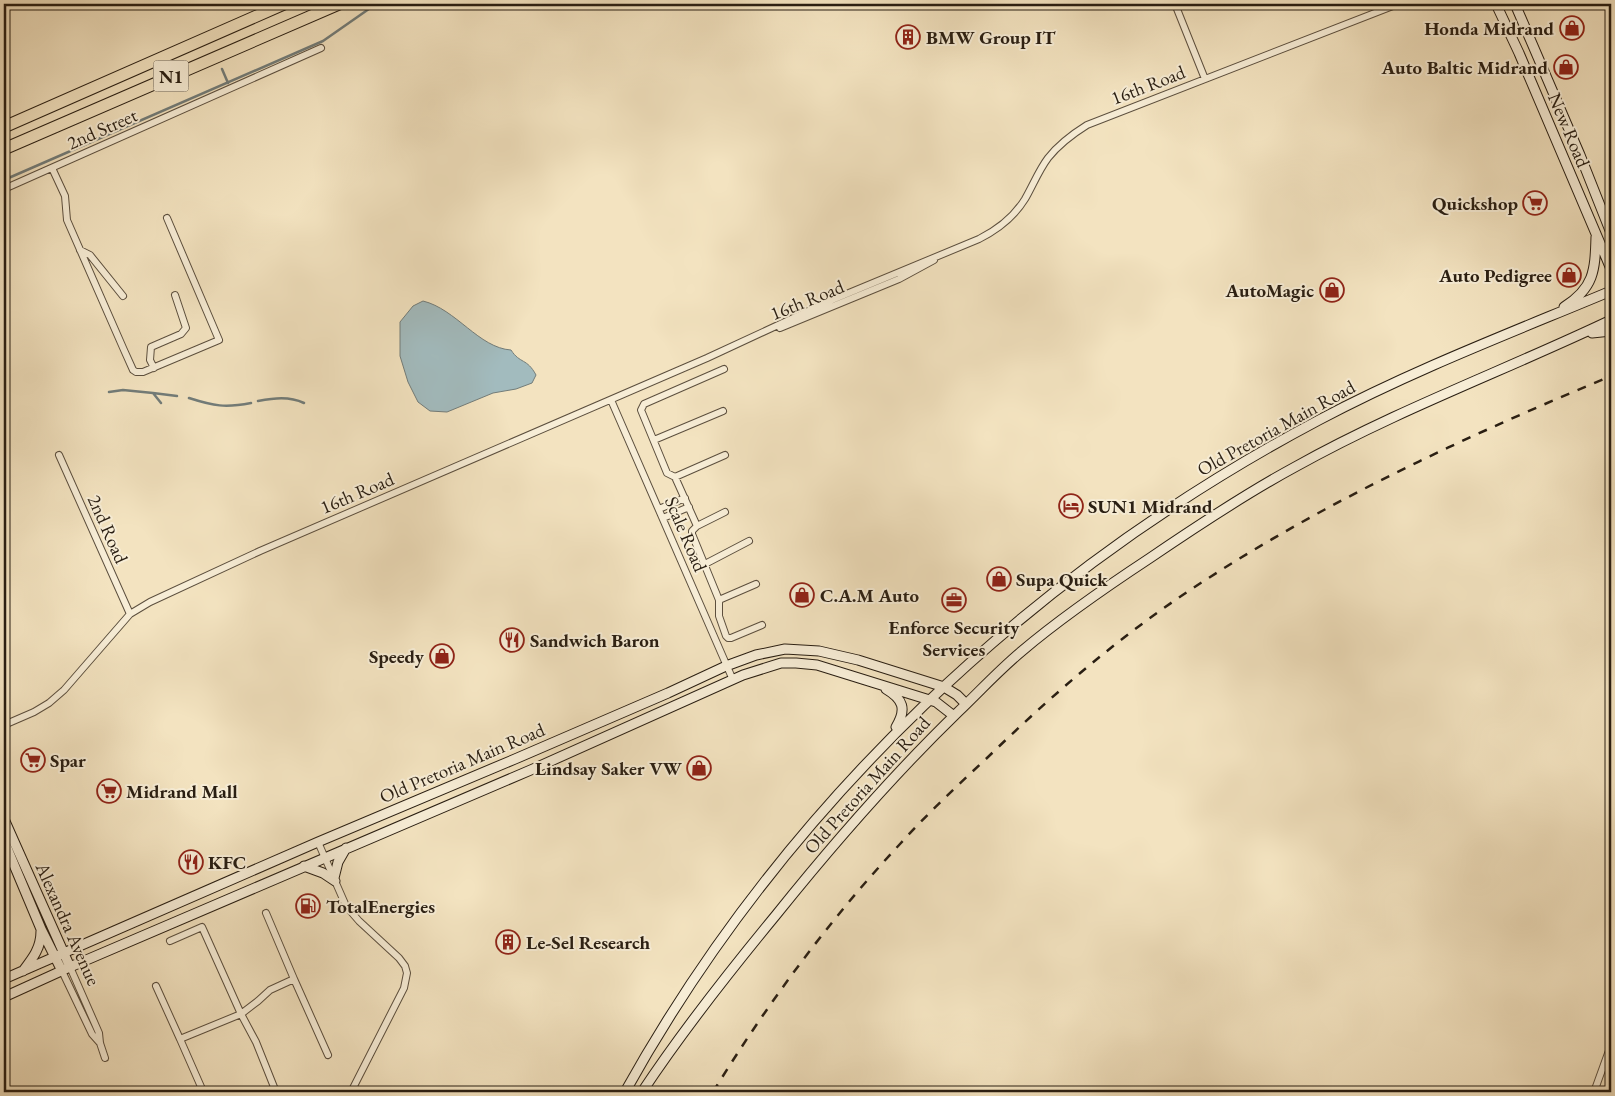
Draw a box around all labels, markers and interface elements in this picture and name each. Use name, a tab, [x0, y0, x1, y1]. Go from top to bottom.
shop icon: Honda Midrand	[1559, 15, 1585, 41]
place label: Honda Midrand	[1424, 16, 1554, 41]
building icon: BMW Group IT	[895, 24, 921, 50]
place label: BMW Group IT	[926, 25, 1056, 50]
shop icon: Auto Baltic Midrand	[1553, 54, 1579, 80]
place label: Auto Baltic Midrand	[1381, 55, 1548, 80]
street label: 16th Road	[1107, 59, 1189, 111]
road number: N1	[154, 60, 188, 92]
street label: New Road	[1542, 89, 1596, 172]
street label: 2nd Street	[63, 102, 141, 156]
supermarket icon: Quickshop	[1522, 190, 1548, 216]
place label: Quickshop	[1432, 191, 1519, 216]
shop icon: Auto Pedigree	[1556, 262, 1582, 288]
place label: Auto Pedigree	[1438, 263, 1552, 288]
street label: 16th Road	[766, 274, 848, 326]
shop icon: AutoMagic	[1319, 277, 1345, 303]
place label: AutoMagic	[1225, 278, 1314, 303]
street label: Old Pretoria Main Road	[1193, 374, 1360, 482]
street label: 16th Road	[316, 466, 398, 520]
street label: 2nd Road	[82, 491, 134, 567]
street label: Scale Road	[659, 493, 713, 576]
hotel icon: SUN1 Midrand	[1058, 493, 1084, 519]
place label: SUN1 Midrand	[1088, 494, 1213, 519]
shop icon: Supa Quick	[986, 566, 1012, 592]
place label: Supa Quick	[1016, 567, 1108, 592]
shop icon: C.A.M Auto	[789, 582, 815, 608]
place label: C.A.M Auto	[820, 583, 920, 608]
office icon: Enforce Security Services	[941, 587, 967, 613]
place label: Enforce Security Services	[889, 615, 1020, 662]
restaurant icon: Sandwich Baron	[499, 627, 525, 653]
place label: Sandwich Baron	[530, 628, 660, 653]
shop icon: Speedy	[429, 643, 455, 669]
place label: Speedy	[369, 644, 425, 669]
street label: Old Pretoria Main Road	[798, 711, 936, 859]
street label: Old Pretoria Main Road	[376, 717, 549, 809]
supermarket icon: Spar	[20, 747, 46, 773]
place label: Spar	[50, 748, 86, 773]
shop icon: Lindsay Saker VW	[686, 755, 712, 781]
place label: Lindsay Saker VW	[535, 756, 683, 781]
supermarket icon: Midrand Mall	[96, 778, 122, 804]
place label: Midrand Mall	[126, 779, 238, 804]
restaurant icon: KFC	[178, 849, 204, 875]
place label: KFC	[208, 850, 246, 875]
street label: Alexandra Avenue	[29, 858, 106, 989]
fuel station icon: TotalEnergies	[295, 893, 321, 919]
place label: TotalEnergies	[326, 894, 435, 919]
building icon: Le-Sel Research	[495, 929, 521, 955]
place label: Le-Sel Research	[526, 930, 651, 955]

